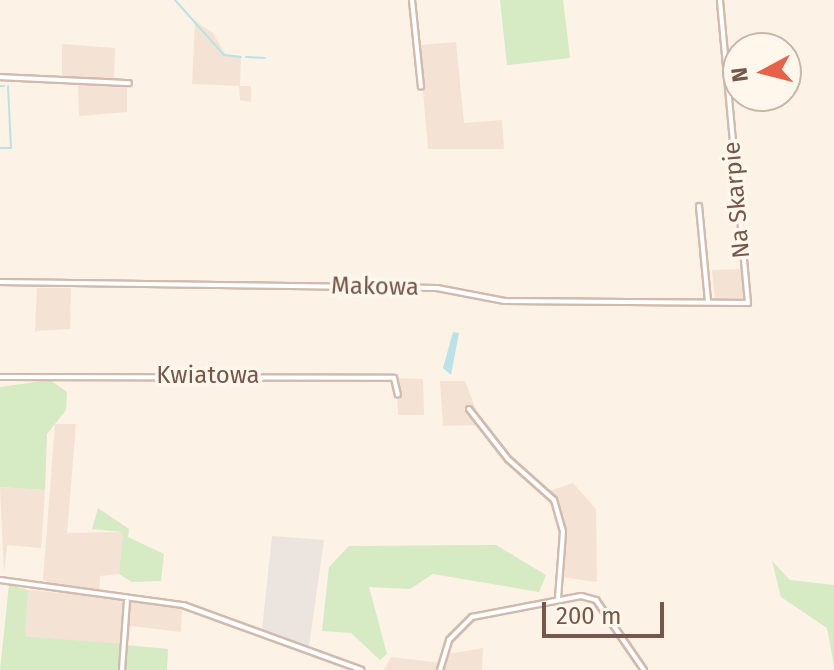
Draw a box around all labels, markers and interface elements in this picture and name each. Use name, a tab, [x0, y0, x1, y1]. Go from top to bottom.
north arrow	[722, 32, 802, 112]
text: N	[725, 66, 754, 84]
street label: Na Skarpie	[718, 140, 756, 260]
street label: Makowa	[331, 272, 419, 302]
street label: Kwiatowa	[156, 362, 260, 390]
scale bar	[546, 586, 668, 636]
text: 200 m	[556, 602, 622, 630]

